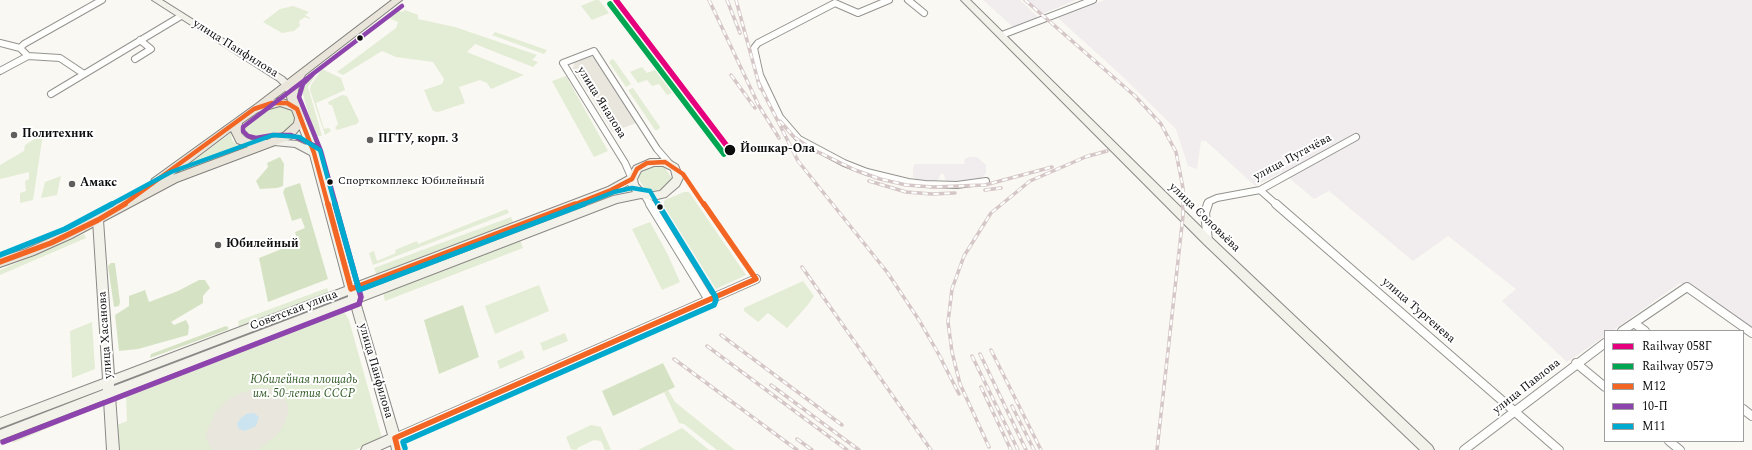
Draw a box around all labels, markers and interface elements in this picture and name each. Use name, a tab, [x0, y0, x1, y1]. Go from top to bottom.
street label: улица Панфилова	[190, 17, 280, 81]
unlabelled marker	[355, 33, 365, 43]
street label: улица Яналова	[573, 64, 629, 142]
place label: Политехник	[22, 128, 93, 142]
marker: Политехник	[9, 130, 19, 140]
street label: улица Пугачёва	[1252, 131, 1334, 185]
place label: ПГТУ, корп. 3	[378, 133, 458, 147]
marker: ПГТУ, корп. 3	[365, 135, 375, 145]
marker: Йошкар-Ола	[723, 143, 737, 157]
place label: Йошкар-Ола	[740, 143, 815, 157]
place label: Спорткомплекс Юбилейный	[338, 175, 485, 189]
place label: Амакс	[80, 177, 117, 191]
marker: Спорткомплекс Юбилейный	[325, 177, 335, 187]
marker: Амакс	[67, 179, 77, 189]
street label: улица Соловьёва	[1165, 180, 1243, 256]
unlabelled marker	[655, 202, 665, 212]
place label: Юбилейный	[226, 238, 299, 252]
marker: Юбилейный	[213, 240, 223, 250]
street label: улица Тургенева	[1378, 275, 1458, 347]
street label: Советская улица	[248, 288, 340, 334]
street label: улица Хасанова	[96, 291, 116, 379]
street label: улица Панфилова	[355, 322, 395, 420]
legend	[1604, 330, 1744, 442]
text: Railway 058Г	[1642, 337, 1712, 356]
street label: улица Павлова	[1490, 356, 1564, 418]
text: Railway 057Э	[1642, 357, 1714, 376]
park label: Юбилейная площадь им. 50-летия СССР	[250, 374, 358, 402]
text: М12	[1642, 377, 1666, 396]
text: 10-П	[1642, 397, 1668, 416]
text: М11	[1642, 417, 1666, 436]

